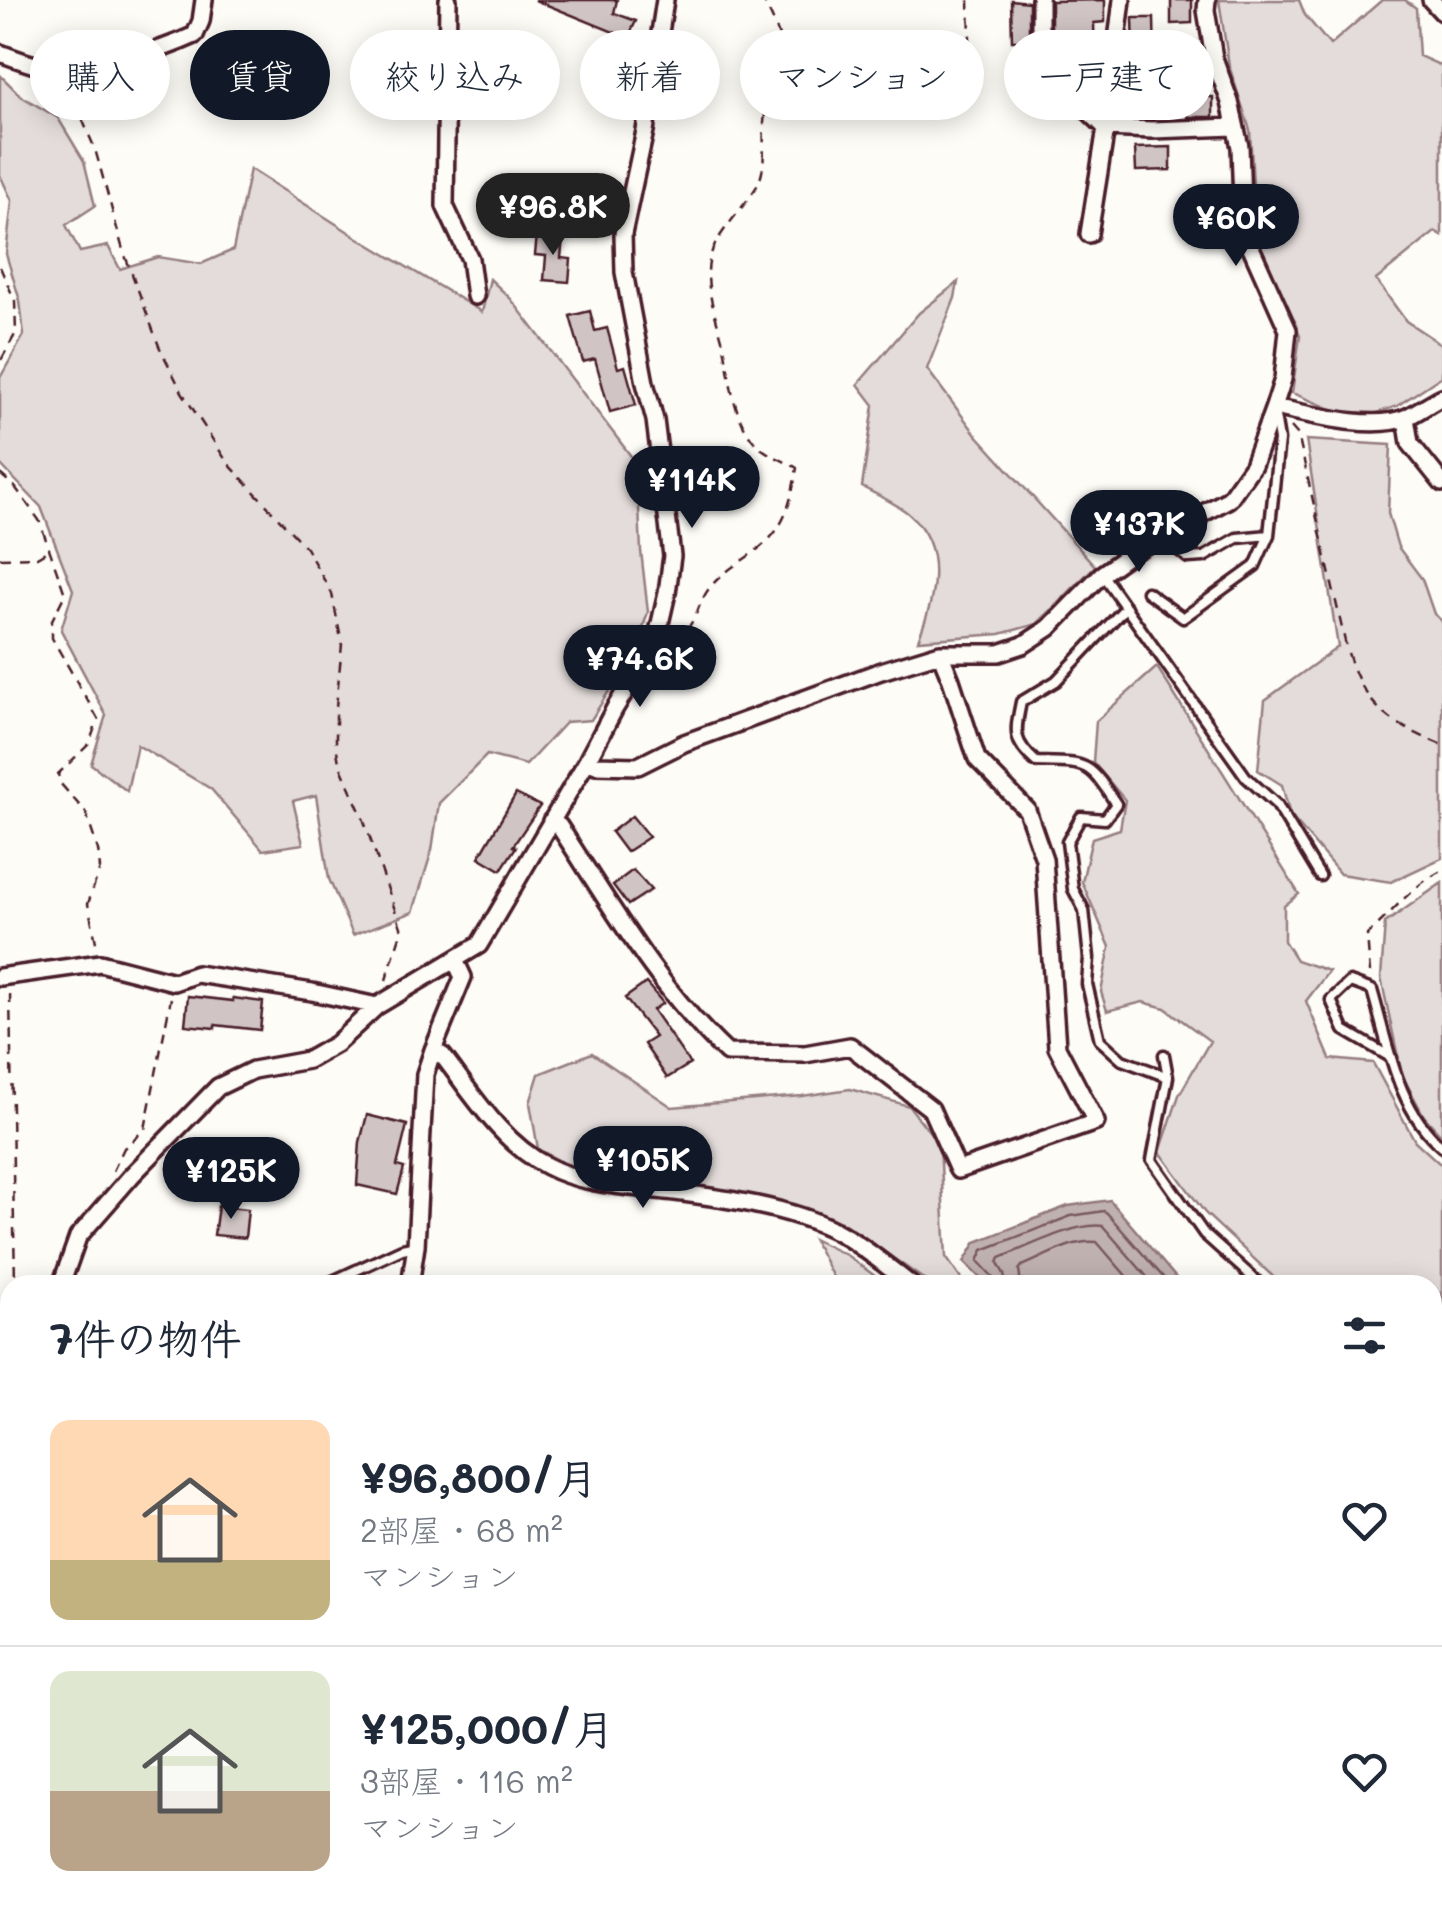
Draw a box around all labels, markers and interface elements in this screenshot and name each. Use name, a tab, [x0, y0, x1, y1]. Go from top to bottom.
chip: 購入	[30, 30, 170, 120]
chip: 賃貸	[190, 30, 330, 120]
chip: 絞り込み	[350, 30, 560, 120]
chip: 新着	[580, 30, 720, 120]
chip: マンション	[740, 30, 984, 120]
chip: 一戸建て	[1004, 30, 1214, 120]
pin: ¥96.8K	[472, 173, 634, 258]
text: ¥96.8K	[498, 184, 608, 226]
pin: ¥60K	[1177, 184, 1295, 269]
text: ¥60K	[1195, 195, 1277, 237]
pin: ¥114K	[622, 446, 762, 531]
text: ¥114K	[647, 457, 737, 499]
pin: ¥137K	[1069, 490, 1209, 575]
text: ¥137K	[1092, 501, 1186, 543]
pin: ¥74.6K	[559, 625, 721, 710]
text: ¥74.6K	[585, 636, 695, 678]
pin: ¥105K	[573, 1126, 713, 1211]
pin: ¥125K	[161, 1137, 301, 1222]
text: ¥105K	[595, 1137, 691, 1179]
text: ¥125K	[185, 1148, 277, 1190]
icon: filters	[1337, 1308, 1392, 1363]
text: 7件の物件	[50, 1310, 241, 1365]
text: ¥96,800/月	[360, 1449, 598, 1504]
icon: home	[130, 1460, 250, 1580]
icon: heart	[1337, 1493, 1392, 1548]
text: 2部屋 · 68 m²	[360, 1508, 563, 1550]
text: マンション	[360, 1554, 519, 1596]
text: ¥125,000/月	[360, 1700, 615, 1755]
icon: home	[130, 1711, 250, 1831]
icon: heart	[1337, 1744, 1392, 1799]
text: 3部屋 · 116 m²	[360, 1759, 573, 1801]
text: マンション	[360, 1805, 519, 1847]

